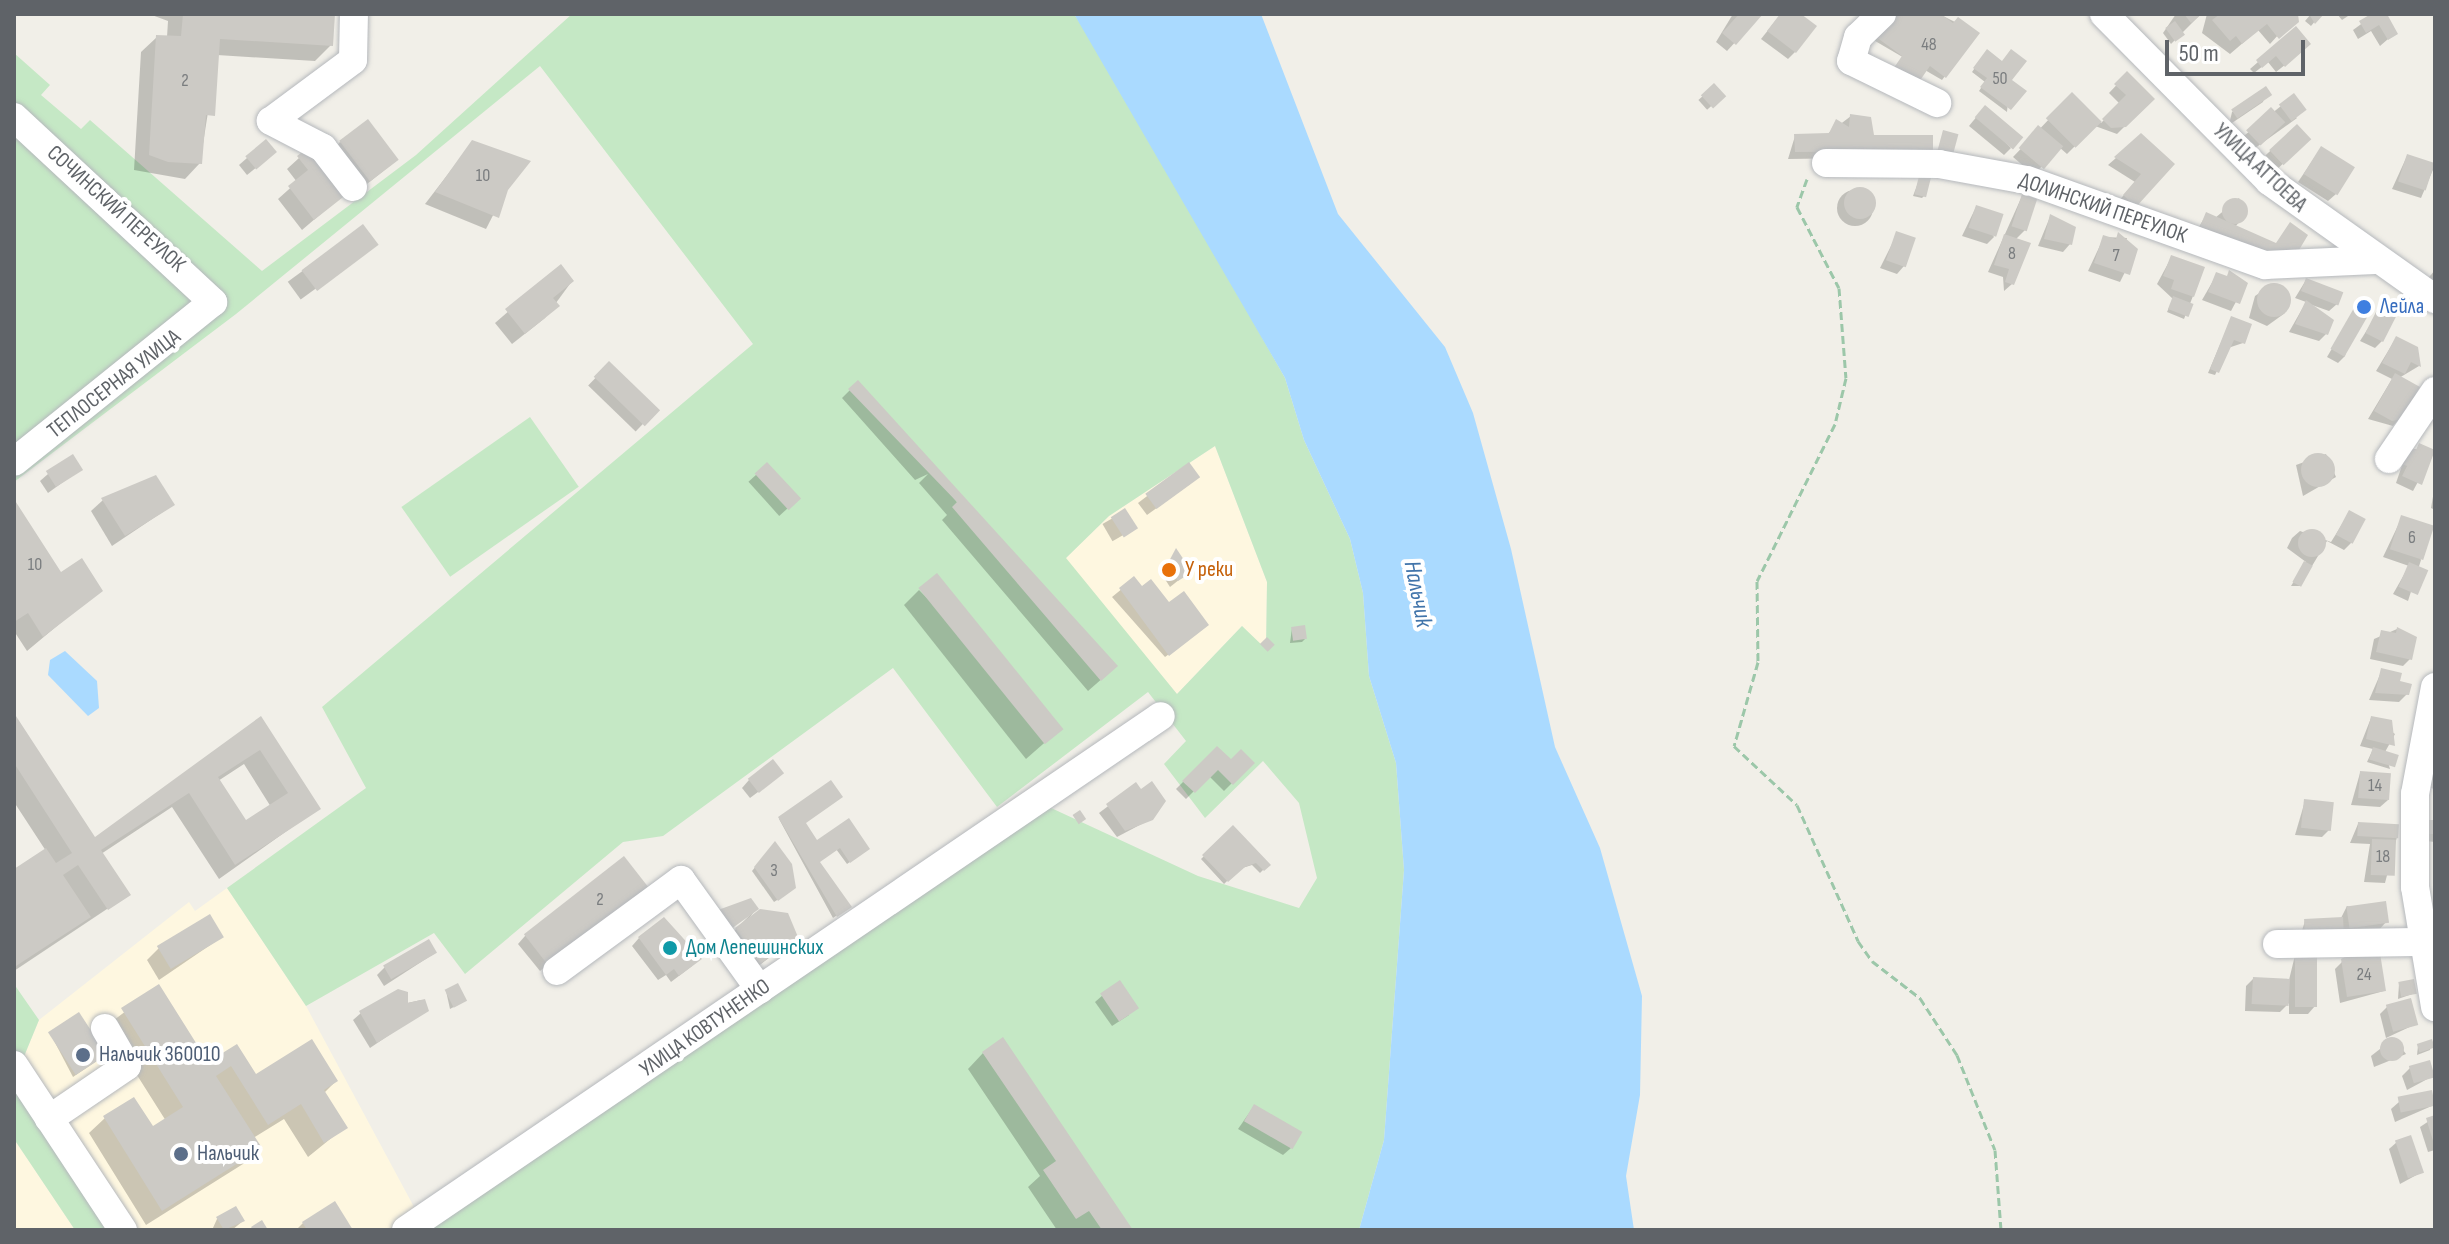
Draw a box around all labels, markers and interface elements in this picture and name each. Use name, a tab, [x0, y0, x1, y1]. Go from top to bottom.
scale bar	[2169, 24, 2309, 74]
house number: 48	[1921, 34, 1937, 56]
text: 50 m	[2179, 39, 2219, 68]
house number: 50	[1992, 68, 2008, 90]
house number: 2	[181, 70, 189, 92]
street label: УЛИЦА АТТОЕВА	[2208, 118, 2312, 218]
street label: СОЧИНСКИЙ ПЕРЕУЛОК	[41, 140, 191, 278]
house number: 10	[476, 165, 490, 187]
street label: ДОЛИНСКИЙ ПЕРЕУЛОК	[2016, 167, 2190, 249]
house number: 8	[2008, 243, 2016, 265]
house number: 7	[2112, 245, 2120, 267]
place label: Лейла	[2380, 294, 2424, 320]
marker: Лейла	[2355, 298, 2373, 316]
street label: ТЕПЛОСЕРНАЯ УЛИЦА	[42, 324, 186, 444]
house number: 6	[2408, 527, 2416, 549]
house number: 10	[28, 554, 42, 576]
place label: У реки	[1185, 557, 1233, 583]
water label: Нальчик	[1397, 558, 1439, 630]
marker: У реки	[1160, 561, 1178, 579]
house number: 14	[2368, 775, 2382, 797]
house number: 18	[2376, 846, 2390, 868]
house number: 3	[770, 860, 778, 882]
house number: 2	[596, 889, 604, 911]
place label: Дом Лепешинских	[686, 935, 824, 961]
marker: Дом Лепешинских	[661, 939, 679, 957]
house number: 24	[2357, 964, 2371, 986]
street label: УЛИЦА КОВТУНЕНКО	[635, 973, 775, 1083]
place label: Нальчик 360010	[99, 1042, 221, 1068]
marker: Нальчик 360010	[74, 1046, 92, 1064]
place label: Нальчик	[197, 1141, 259, 1167]
marker: Нальчик	[172, 1145, 190, 1163]

